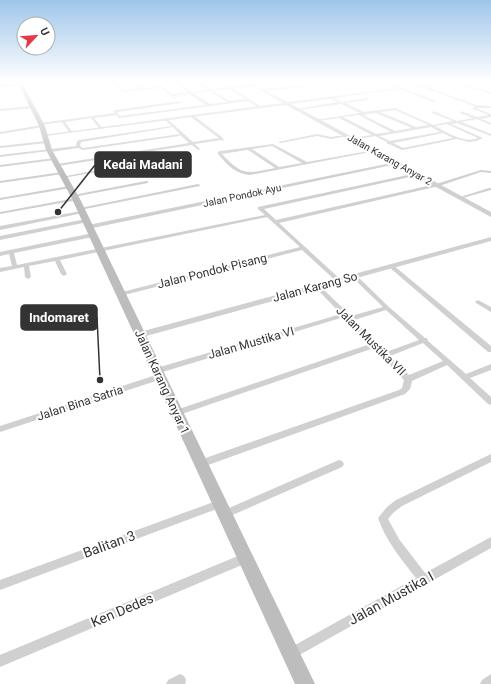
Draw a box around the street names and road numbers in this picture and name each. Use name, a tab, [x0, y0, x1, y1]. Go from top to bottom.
street label: Jalan Karang Anyar 2	[346, 132, 434, 187]
street label: Jalan Pondok Ayu	[202, 182, 282, 209]
street label: Jalan Pondok Pisang	[156, 251, 268, 291]
street label: Jalan Karang So	[271, 269, 359, 305]
street label: Jalan Mustika VII	[333, 303, 409, 379]
street label: Jalan Mustika VI	[206, 324, 296, 362]
street label: Jalan Karang Anyar 1	[132, 328, 192, 436]
street label: Jalan Bina Satria	[35, 382, 125, 424]
street label: Balitan 3	[81, 527, 137, 561]
street label: Jalan Mustika I	[346, 568, 436, 628]
street label: Ken Dedes	[88, 590, 156, 630]

